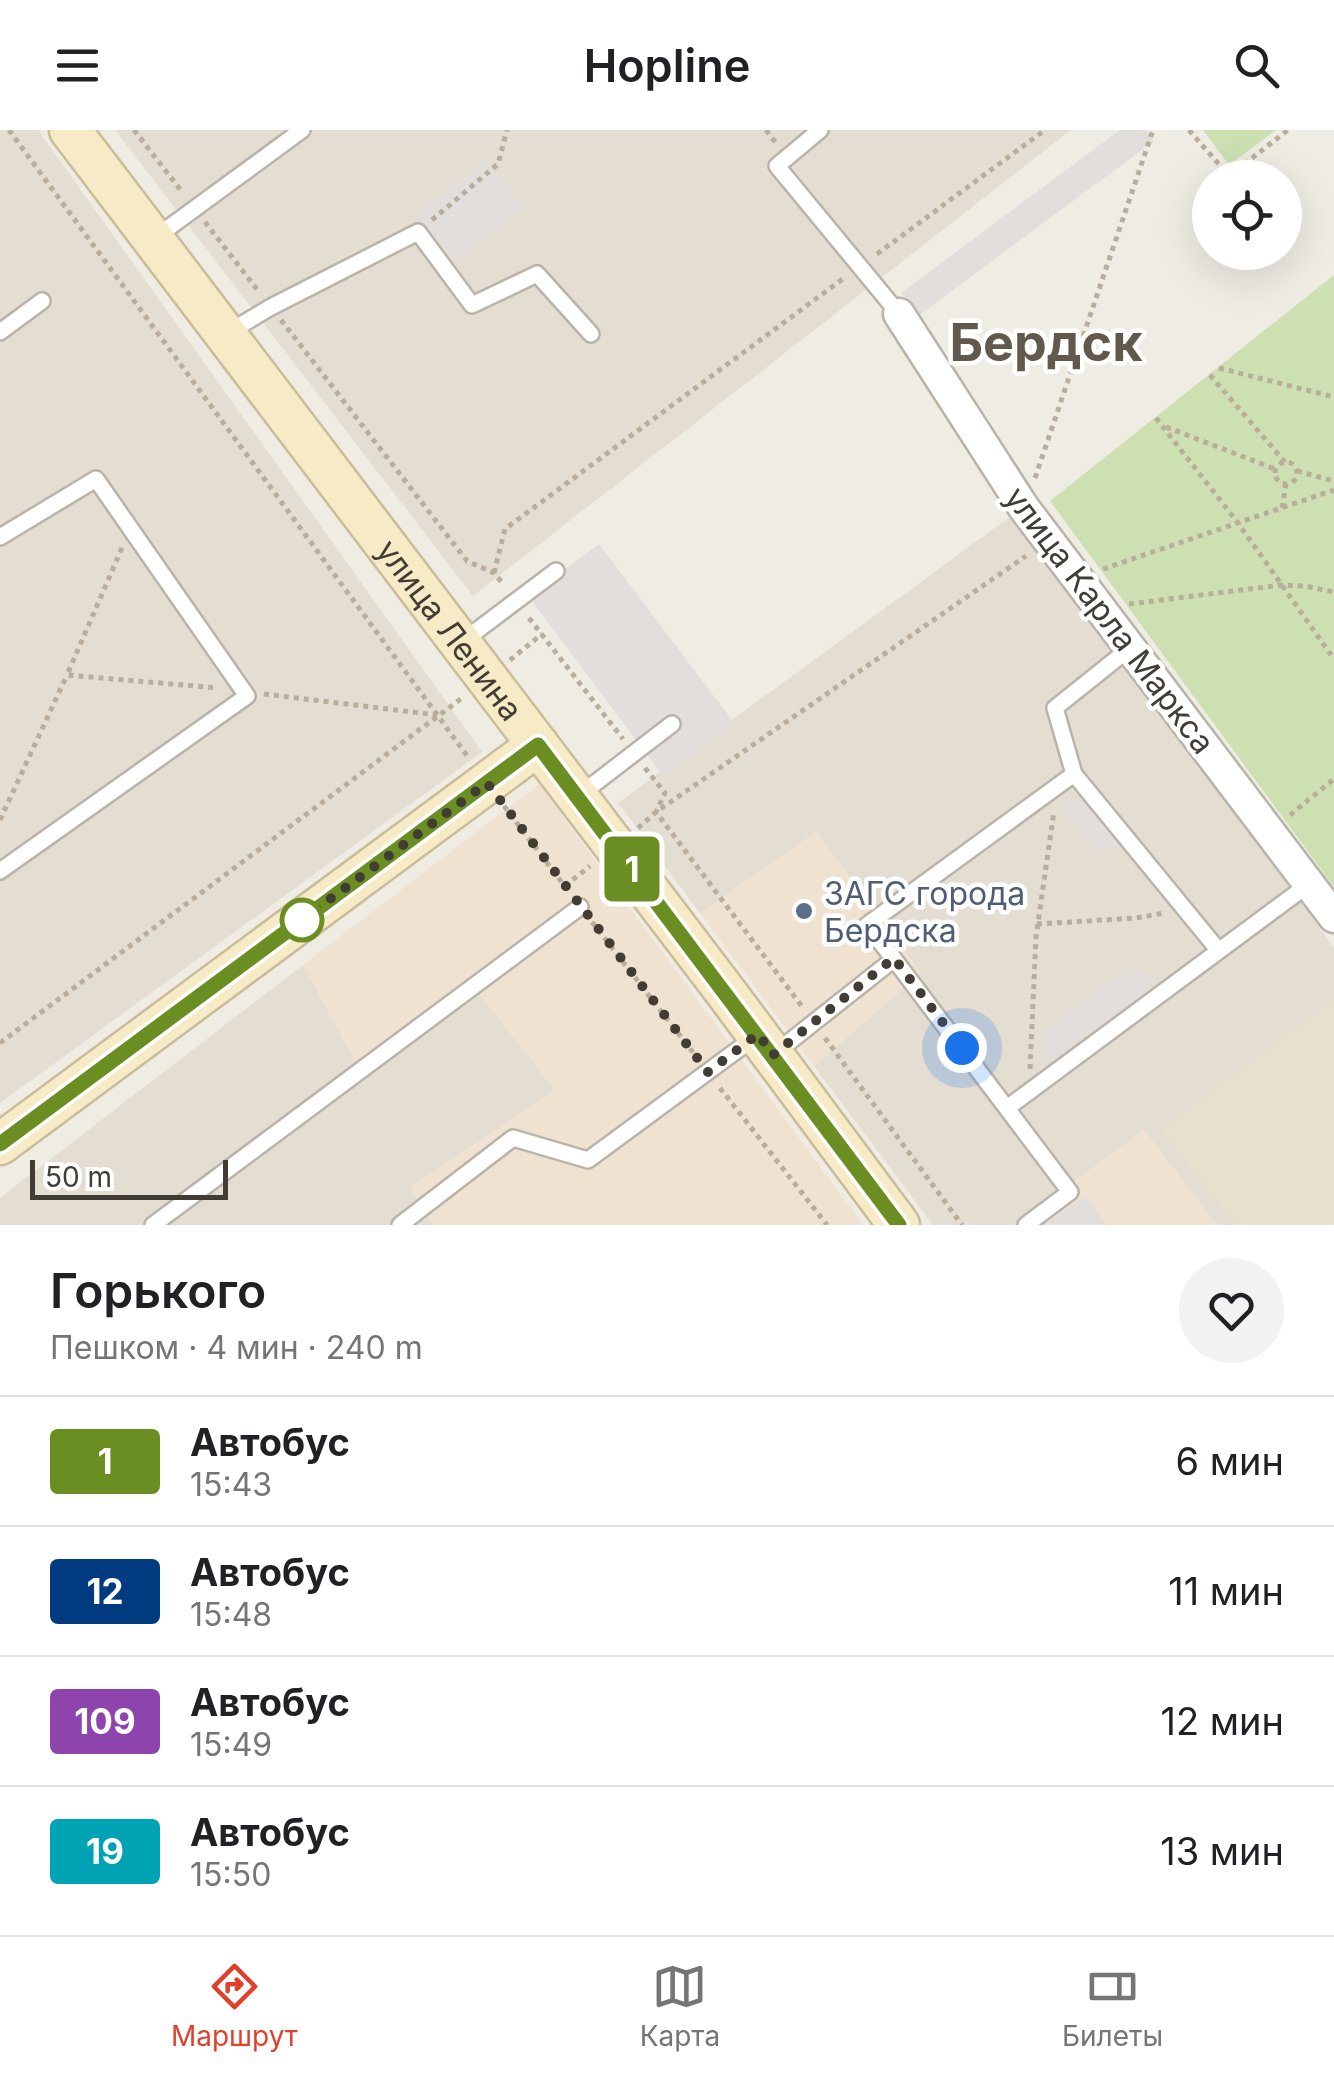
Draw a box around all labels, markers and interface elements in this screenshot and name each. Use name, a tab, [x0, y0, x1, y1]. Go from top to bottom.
icon: menu	[50, 38, 105, 93]
text: Hopline	[584, 38, 750, 93]
icon: search	[1229, 38, 1284, 93]
map controls	[1192, 160, 1302, 270]
button: locate	[1192, 160, 1302, 270]
district label: Бердск	[949, 311, 1143, 374]
street label: улица Карла Маркса	[997, 479, 1223, 761]
street label: улица Ленина	[369, 532, 532, 728]
line badge: 1	[600, 836, 664, 902]
text: 1	[624, 848, 640, 890]
place label: ЗАГС города Бердска	[824, 874, 1025, 950]
unlabelled marker	[281, 899, 323, 941]
marker: ЗАГС города Бердска	[793, 900, 815, 922]
your location	[937, 1023, 987, 1073]
scale bar	[30, 1155, 228, 1200]
text: 50 m	[45, 1160, 112, 1194]
button: heart	[1179, 1258, 1284, 1363]
text: Горького	[50, 1261, 266, 1320]
text: Пешком · 4 мин · 240 m	[50, 1328, 423, 1367]
text: Автобус	[190, 1419, 350, 1465]
text: 6 мин	[1176, 1438, 1284, 1484]
text: 1	[97, 1440, 113, 1482]
text: 15:43	[190, 1465, 272, 1504]
text: Автобус	[190, 1549, 350, 1595]
text: 11 мин	[1168, 1568, 1284, 1614]
text: 12	[86, 1570, 124, 1612]
text: 15:48	[190, 1595, 272, 1634]
text: Автобус	[190, 1679, 350, 1725]
text: 12 мин	[1160, 1698, 1284, 1744]
text: 109	[74, 1700, 136, 1742]
text: 15:49	[190, 1725, 272, 1764]
text: Автобус	[190, 1809, 350, 1855]
text: 13 мин	[1160, 1828, 1284, 1874]
text: 19	[86, 1830, 124, 1872]
text: 15:50	[190, 1855, 271, 1894]
tab: Маршрут	[171, 1959, 298, 2053]
tab: Карта	[640, 1959, 720, 2053]
tab: Билеты	[1062, 1959, 1163, 2053]

